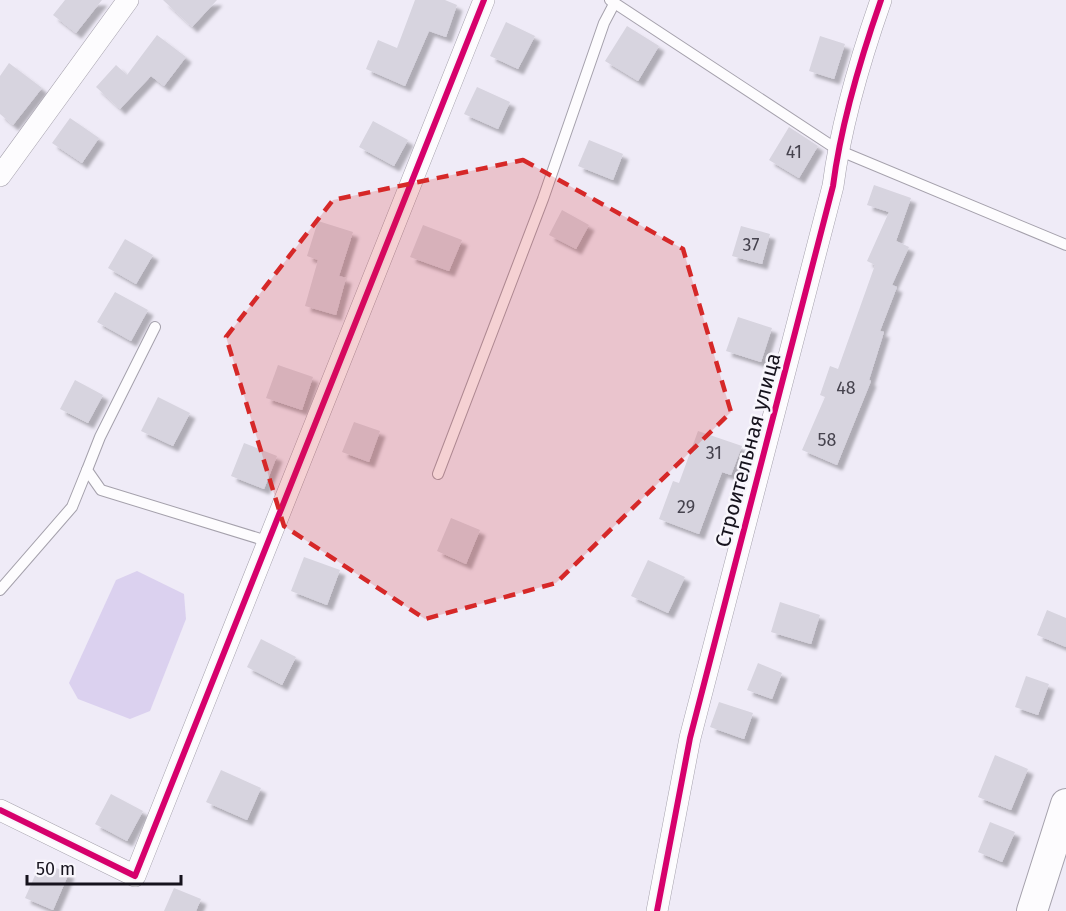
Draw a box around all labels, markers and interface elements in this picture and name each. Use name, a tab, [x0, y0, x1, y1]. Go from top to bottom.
house number: 41	[786, 141, 802, 163]
house number: 37	[743, 234, 759, 256]
street label: Строительная улица	[710, 350, 786, 550]
house number: 48	[836, 377, 856, 399]
house number: 58	[818, 429, 837, 451]
house number: 31	[706, 442, 722, 464]
house number: 29	[677, 496, 695, 518]
scale bar	[27, 848, 182, 886]
text: 50 m	[36, 858, 75, 880]

